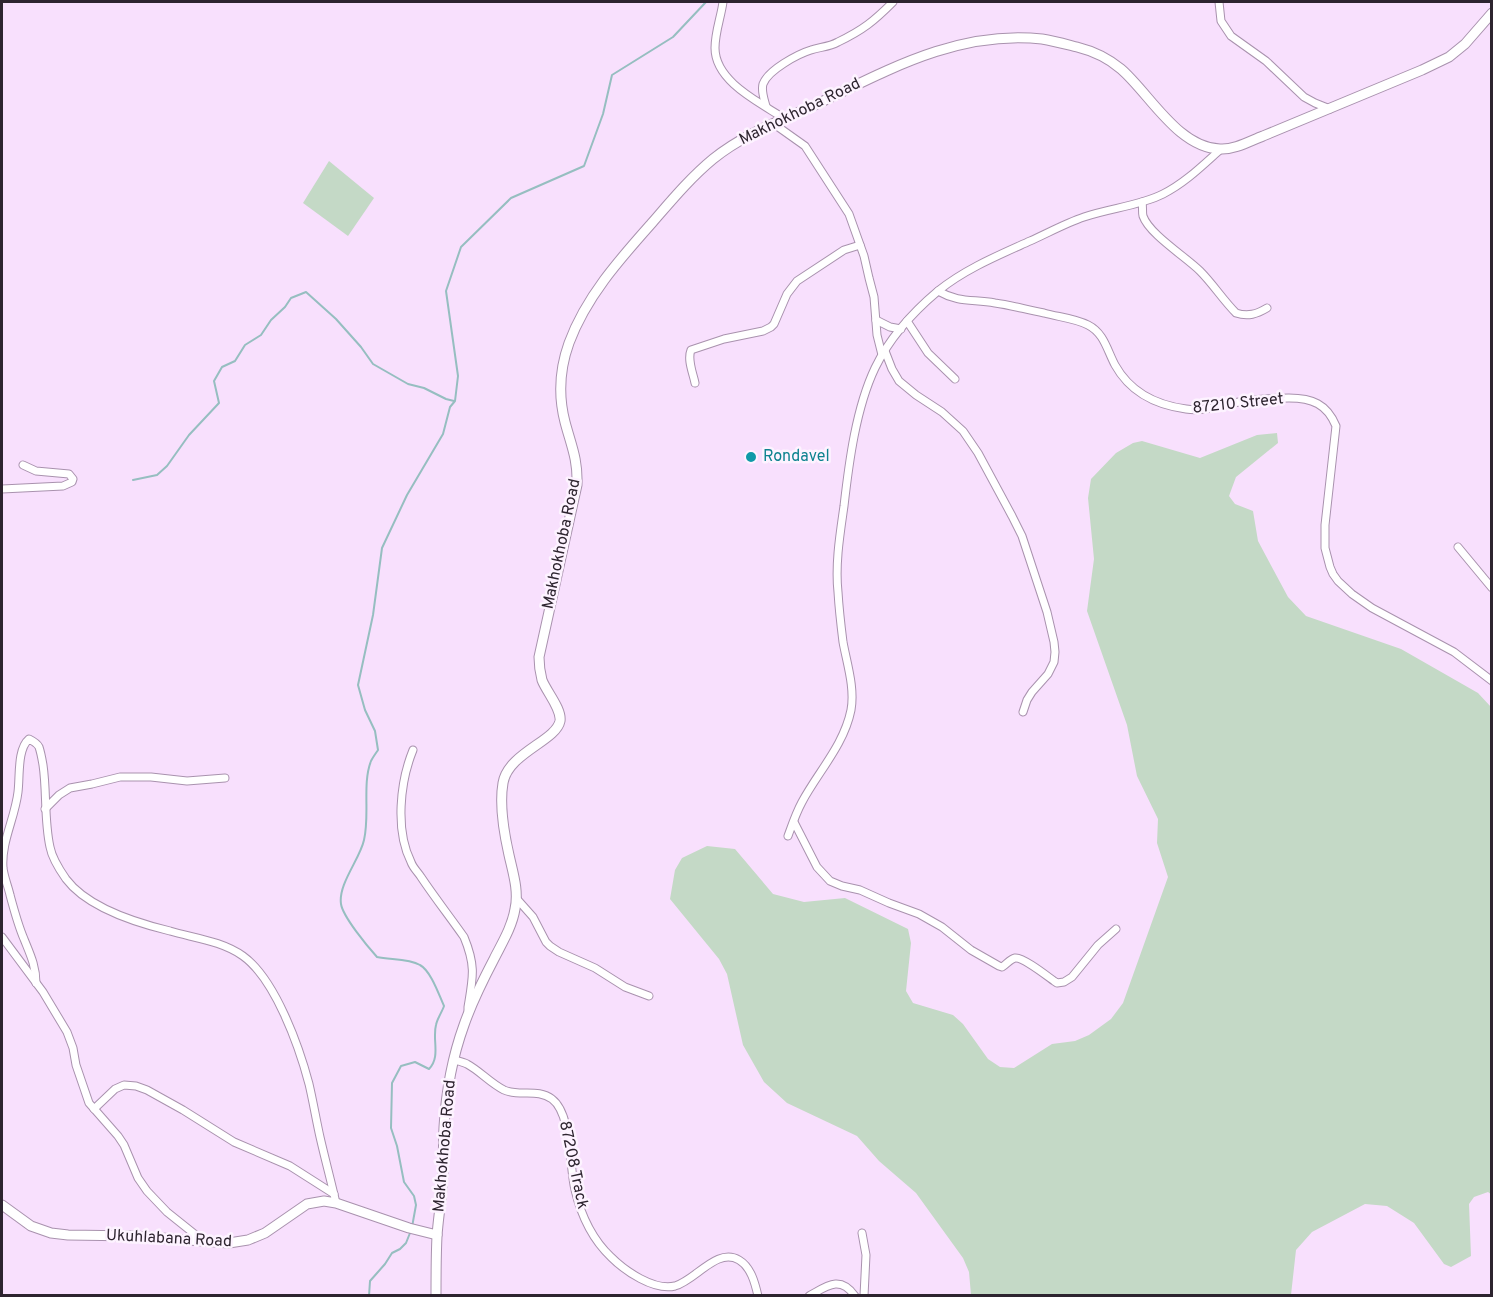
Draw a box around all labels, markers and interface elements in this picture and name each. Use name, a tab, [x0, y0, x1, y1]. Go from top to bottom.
street label: Makhokhoba Road	[736, 74, 864, 150]
street label: 87210 Street	[1191, 389, 1285, 419]
place label: Rondavel	[763, 447, 830, 467]
marker: Rondavel	[744, 450, 758, 464]
street label: Makhokhoba Road	[538, 477, 586, 611]
street label: Makhokhoba Road	[429, 1079, 461, 1213]
street label: 87208 Track	[554, 1119, 592, 1211]
street label: Ukuhlabana Road	[106, 1226, 232, 1252]

